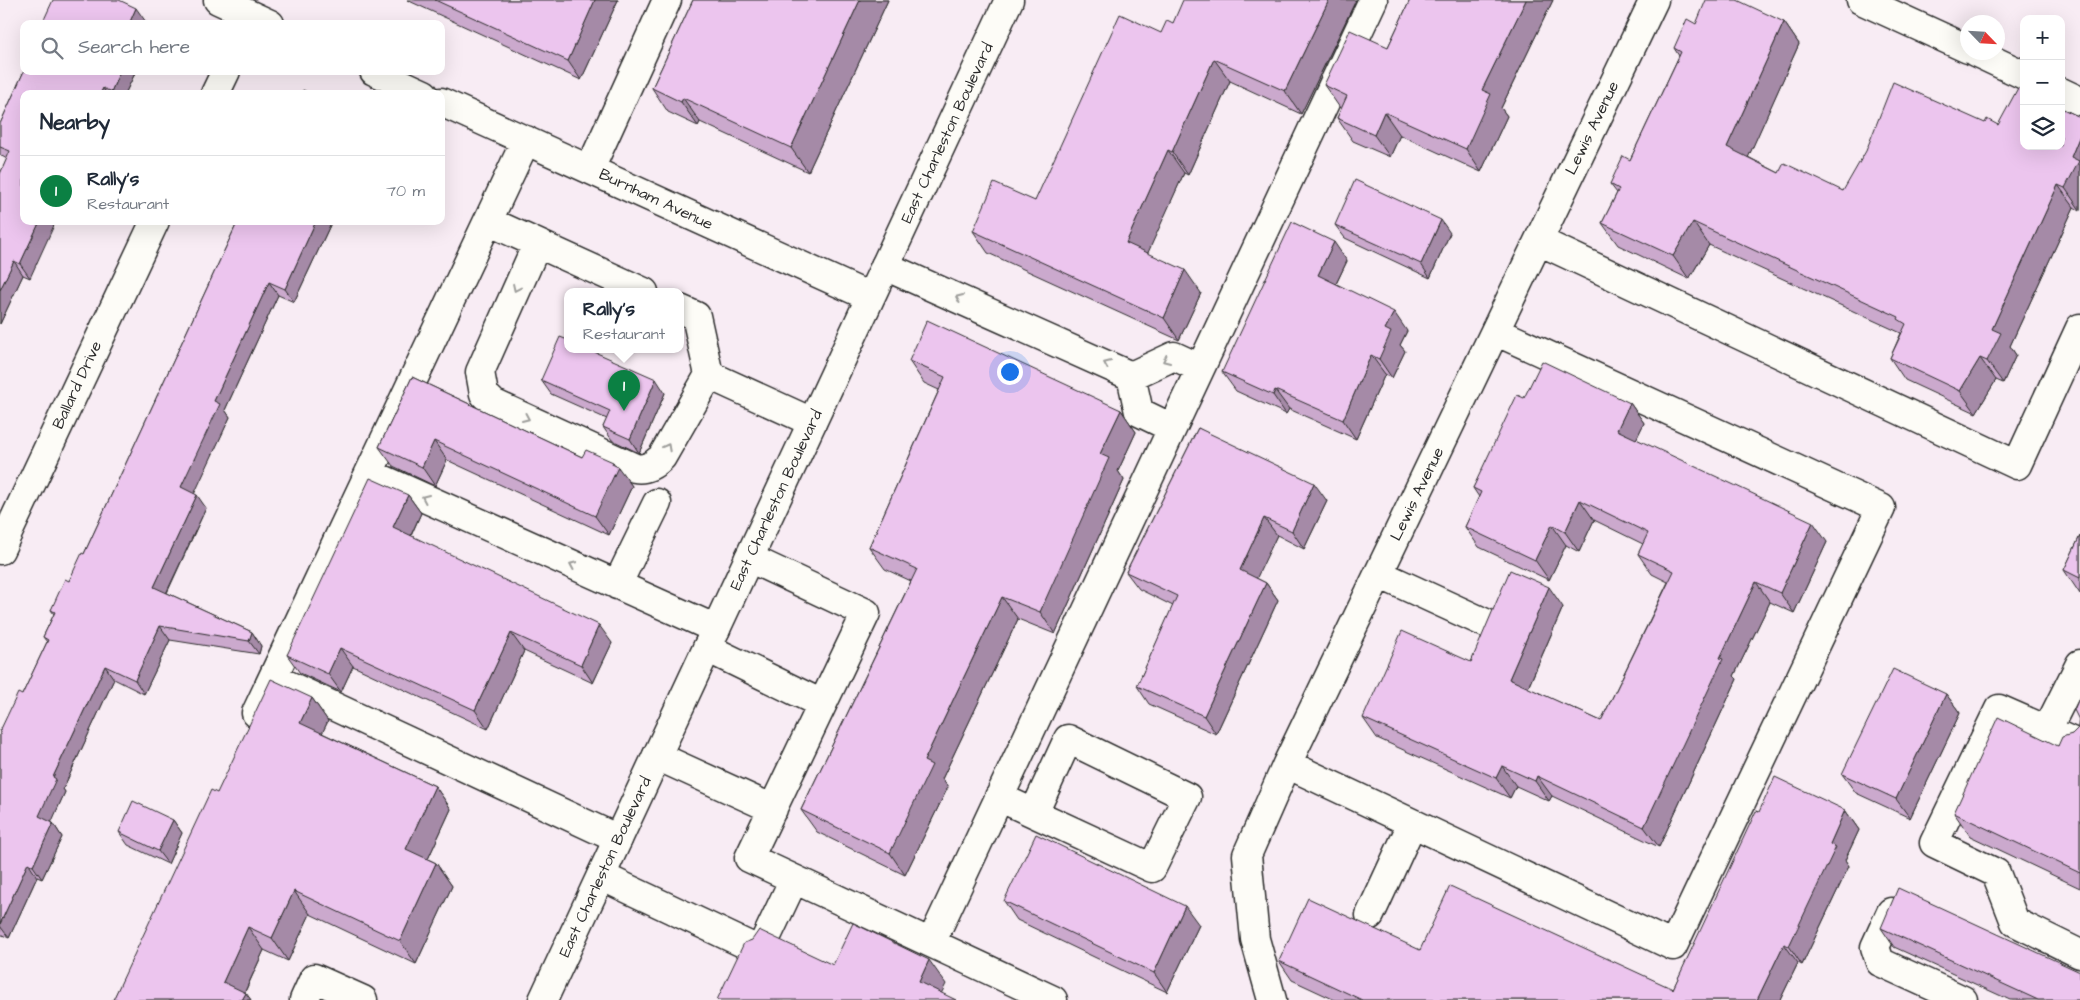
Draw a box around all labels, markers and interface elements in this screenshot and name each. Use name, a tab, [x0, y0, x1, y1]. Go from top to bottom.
north arrow	[1960, 15, 2005, 60]
map controls	[2020, 15, 2065, 150]
button: +	[2020, 15, 2065, 60]
search box	[20, 20, 445, 75]
icon: search	[38, 34, 66, 62]
text: Search here	[78, 34, 190, 61]
street label: East Charleston Boulevard	[895, 39, 999, 227]
button: −	[2020, 60, 2065, 105]
street label: Lewis Avenue	[1560, 77, 1624, 178]
button: layers	[2020, 105, 2065, 150]
text: Nearby	[40, 108, 110, 137]
street label: Burnham Avenue	[596, 163, 717, 235]
text: Rally's	[87, 166, 139, 193]
text: 1	[55, 180, 57, 202]
text: 70 m	[386, 180, 425, 202]
text: Restaurant	[87, 193, 169, 215]
one-way arrow	[512, 283, 522, 292]
popup	[564, 288, 684, 353]
one-way arrow	[955, 293, 964, 304]
text: Rally's	[583, 296, 635, 323]
text: Restaurant	[583, 323, 665, 345]
street label: Ballard Drive	[47, 337, 107, 433]
one-way arrow	[1162, 353, 1171, 364]
your location	[997, 359, 1023, 385]
one-way arrow	[1103, 360, 1112, 371]
pin: 1	[608, 370, 640, 411]
street label: East Charleston Boulevard	[724, 406, 828, 594]
one-way arrow	[521, 412, 530, 422]
street label: Lewis Avenue	[1385, 443, 1449, 544]
one-way arrow	[661, 444, 671, 453]
one-way arrow	[421, 494, 430, 504]
one-way arrow	[569, 560, 578, 571]
street label: East Charleston Boulevard	[553, 773, 657, 961]

